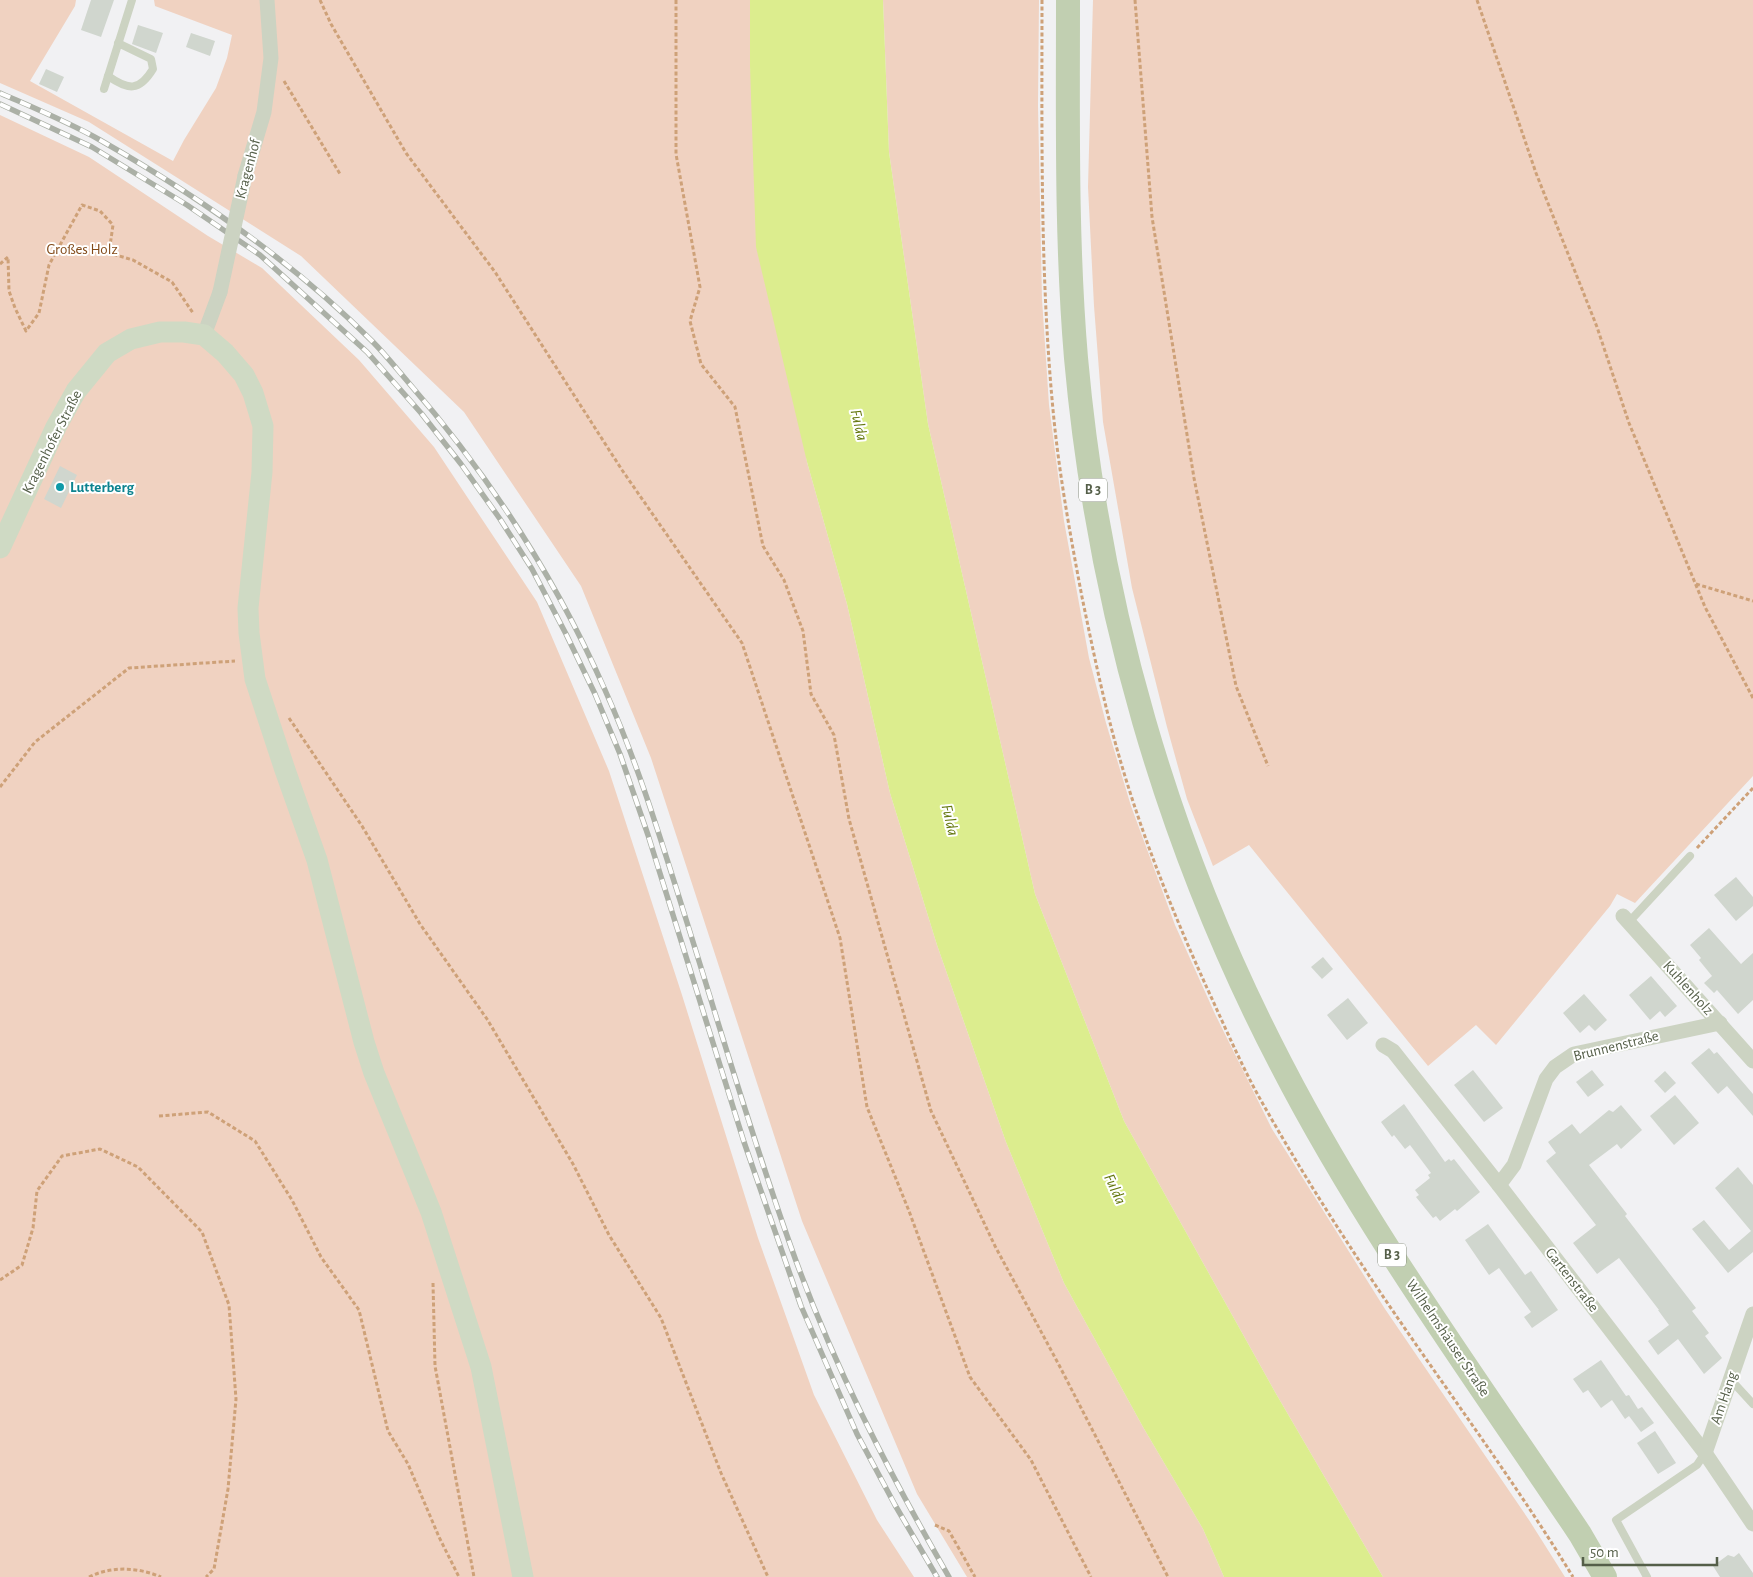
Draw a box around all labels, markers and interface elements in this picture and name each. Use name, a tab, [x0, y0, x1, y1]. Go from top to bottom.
street label: Kragenhof	[233, 136, 264, 200]
park label: Großes Holz	[46, 242, 118, 257]
street label: Kragenhofer Straße	[20, 388, 85, 496]
water label: Fulda	[848, 408, 870, 442]
road number: B 3	[1079, 478, 1107, 502]
place label: Lutterberg	[70, 480, 135, 495]
marker: Lutterberg	[54, 481, 66, 493]
water label: Fulda	[939, 803, 961, 837]
street label: Kuhlenholz	[1660, 958, 1716, 1018]
street label: Brunnenstraße	[1572, 1028, 1660, 1064]
water label: Fulda	[1101, 1171, 1129, 1207]
road number: B 3	[1378, 1244, 1406, 1266]
street label: Gartenstraße	[1542, 1245, 1602, 1315]
street label: Wilhelmshäuser Straße	[1403, 1277, 1493, 1399]
street label: Am Hang	[1708, 1369, 1740, 1426]
scale bar	[1583, 1534, 1717, 1566]
text: 50 m	[1590, 1545, 1619, 1560]

